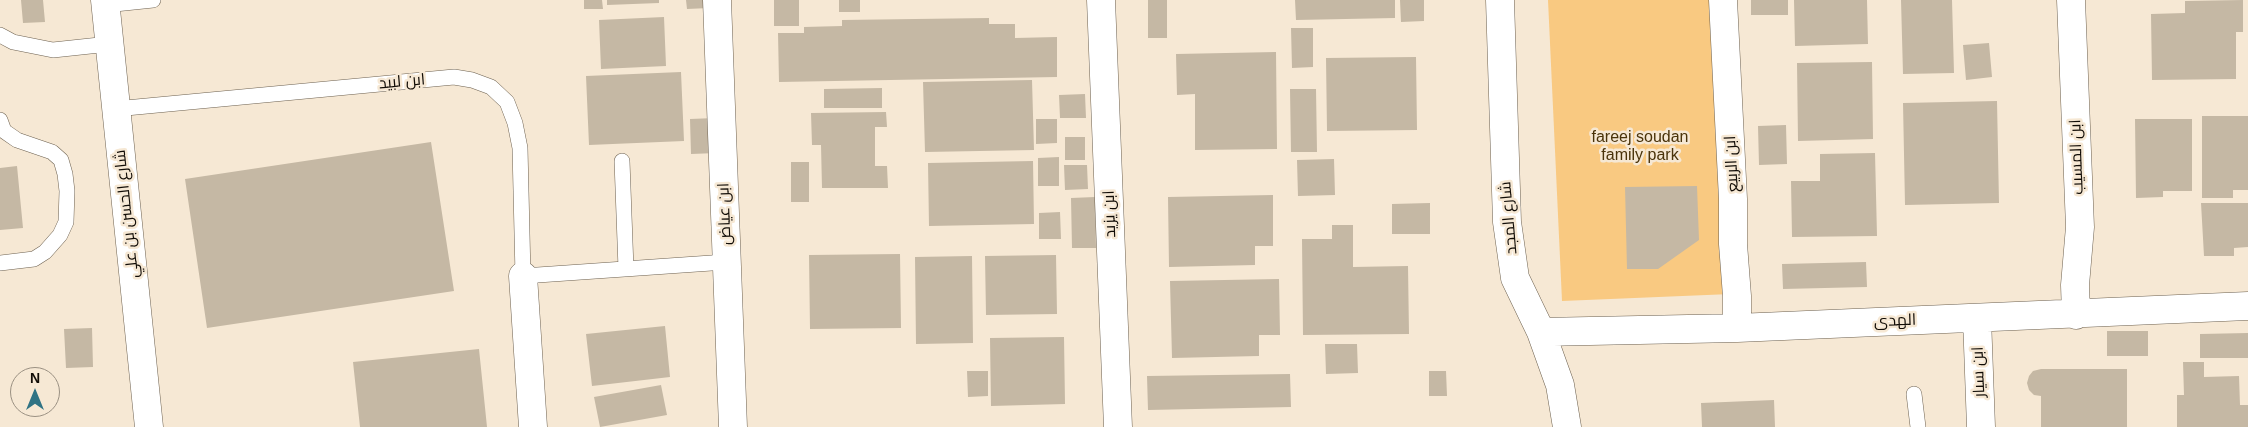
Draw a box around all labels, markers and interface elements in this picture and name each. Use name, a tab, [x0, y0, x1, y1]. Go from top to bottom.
street label: ابن لبيد	[378, 70, 426, 94]
street label: ابن المسيب	[2066, 119, 2088, 195]
park label: fareej soudan family park	[1592, 128, 1688, 166]
street label: ابن الربيع	[1721, 135, 1743, 193]
street label: شارع الحسن بن علي	[111, 149, 143, 279]
street label: شارع المجد	[1496, 181, 1522, 255]
street label: ابن عياض	[714, 183, 736, 245]
street label: ابن يزيد	[1100, 190, 1120, 238]
street label: الهدى	[1874, 311, 1916, 331]
street label: ابن سيار	[1969, 346, 1989, 398]
north arrow	[10, 367, 60, 417]
text: N	[30, 370, 40, 386]

